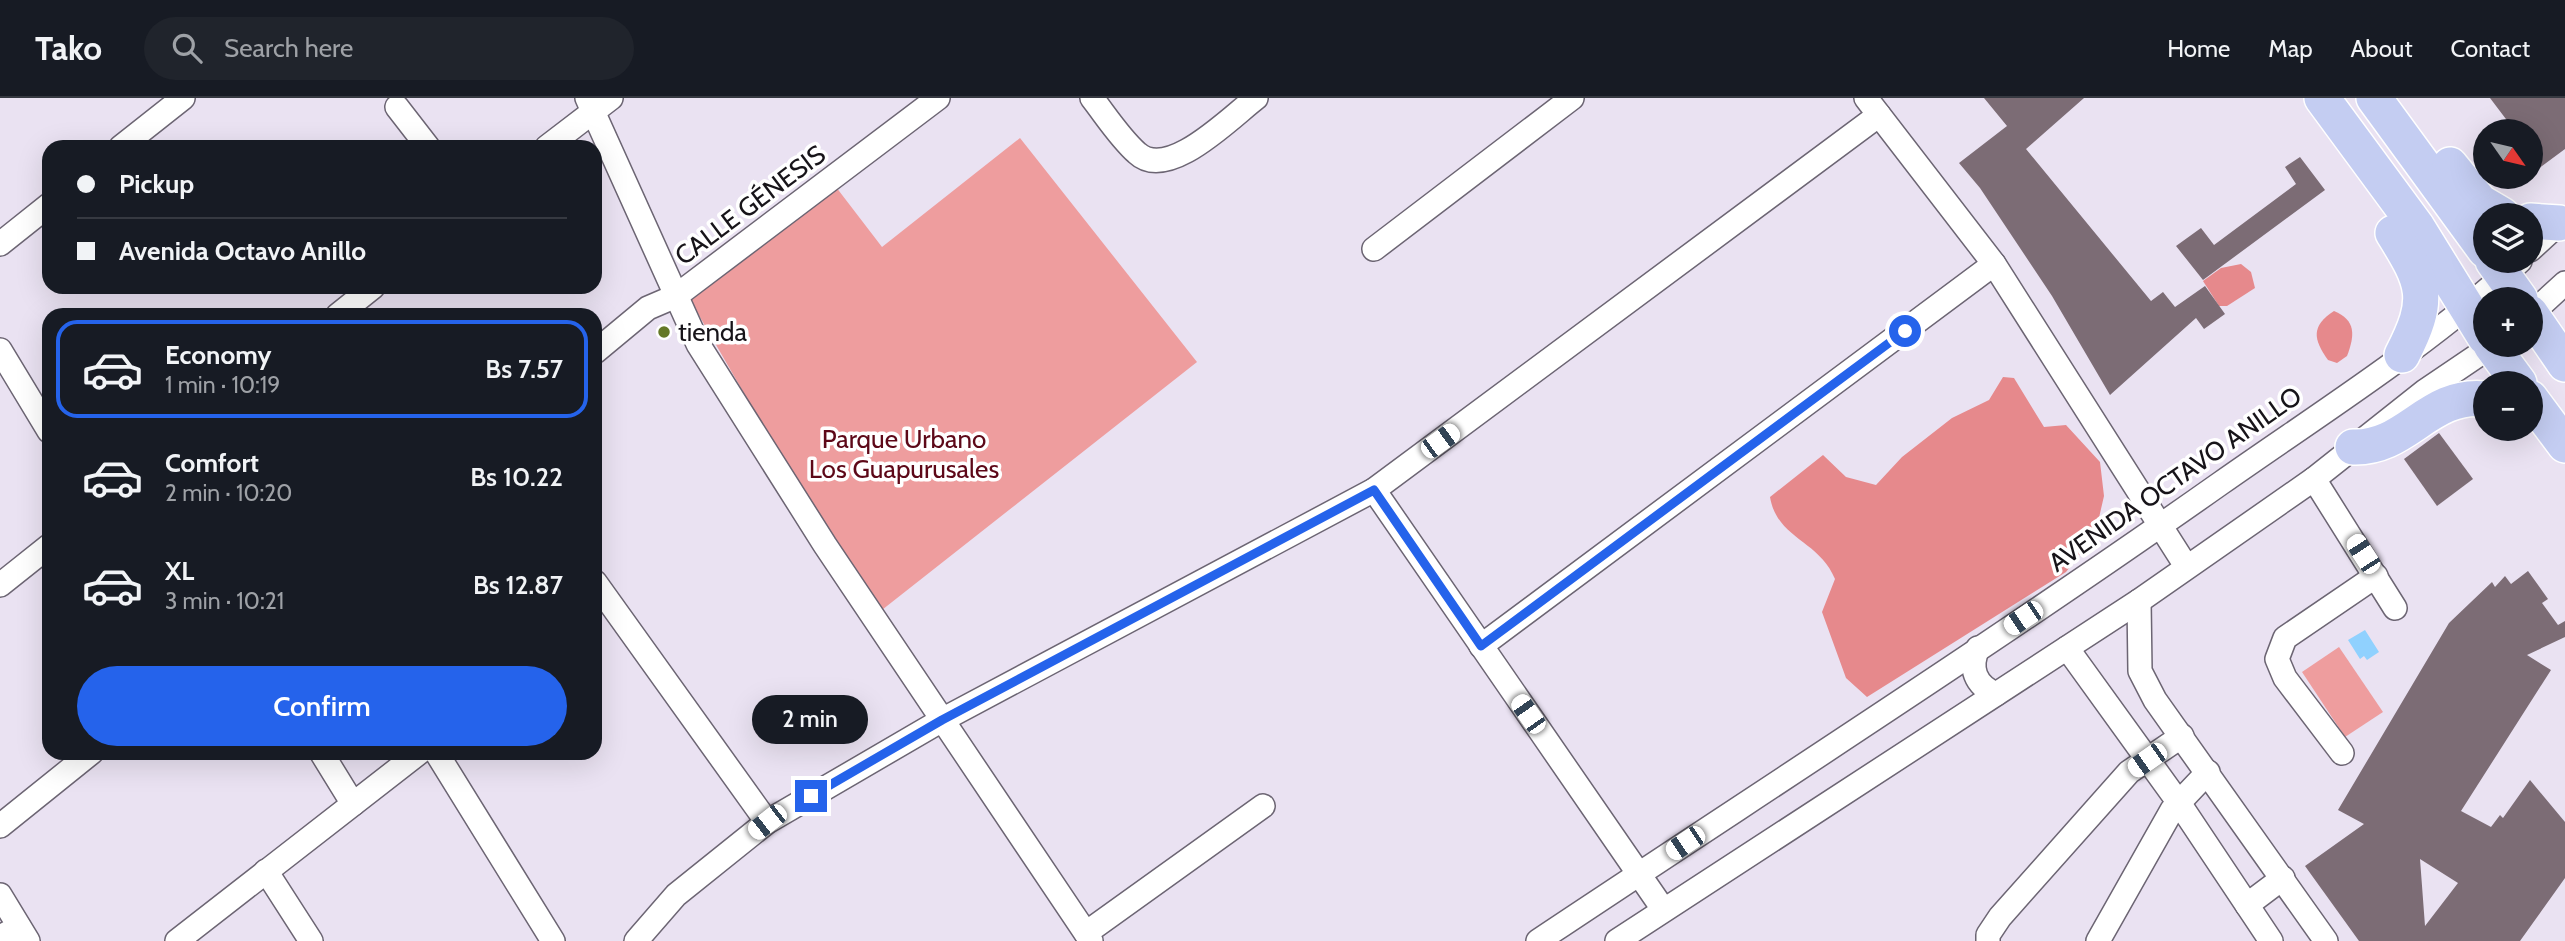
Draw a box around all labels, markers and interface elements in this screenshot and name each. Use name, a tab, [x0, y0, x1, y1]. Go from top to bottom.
search box	[144, 17, 634, 80]
text: Tako	[35, 28, 102, 68]
icon: search	[168, 29, 206, 67]
text: Search here	[224, 32, 353, 64]
text: Home	[2167, 34, 2230, 63]
text: Map	[2268, 34, 2313, 63]
text: About	[2351, 34, 2413, 63]
text: Contact	[2451, 34, 2530, 63]
north arrow	[2473, 119, 2543, 189]
map controls	[2473, 119, 2543, 441]
street label: CALLE GÉNESIS	[669, 138, 831, 272]
text: Pickup	[119, 168, 194, 200]
button: layers	[2473, 203, 2543, 273]
text: Avenida Octavo Anillo	[119, 235, 366, 267]
button: +	[2473, 287, 2543, 357]
route start	[1889, 315, 1921, 347]
place label: tienda	[678, 316, 748, 348]
marker: tienda	[656, 324, 672, 340]
icon: car	[81, 338, 144, 401]
text: Economy	[165, 339, 271, 371]
text: Bs 7.57	[485, 353, 563, 385]
text: 1 min · 10:19	[165, 371, 280, 399]
button: −	[2473, 371, 2543, 441]
street label: AVENIDA OCTAVO ANILLO	[2042, 379, 2308, 579]
car	[1417, 420, 1464, 462]
park label: Parque Urbano Los Guapurusales	[809, 423, 999, 485]
icon: car	[81, 446, 144, 509]
text: Comfort	[165, 447, 259, 479]
text: Bs 10.22	[470, 461, 563, 493]
text: 2 min · 10:20	[165, 479, 292, 507]
car	[2343, 531, 2384, 577]
icon: car	[81, 554, 144, 617]
text: XL	[165, 555, 194, 587]
text: Bs 12.87	[473, 569, 563, 601]
text: 3 min · 10:21	[165, 587, 284, 615]
car	[2000, 598, 2047, 638]
button: Confirm	[77, 666, 567, 746]
car	[1508, 691, 1549, 737]
callout: 2 min	[753, 694, 869, 744]
text: 2 min	[782, 705, 838, 733]
car	[2124, 739, 2171, 781]
route end	[795, 780, 827, 812]
car	[744, 801, 791, 843]
car	[1662, 823, 1709, 863]

